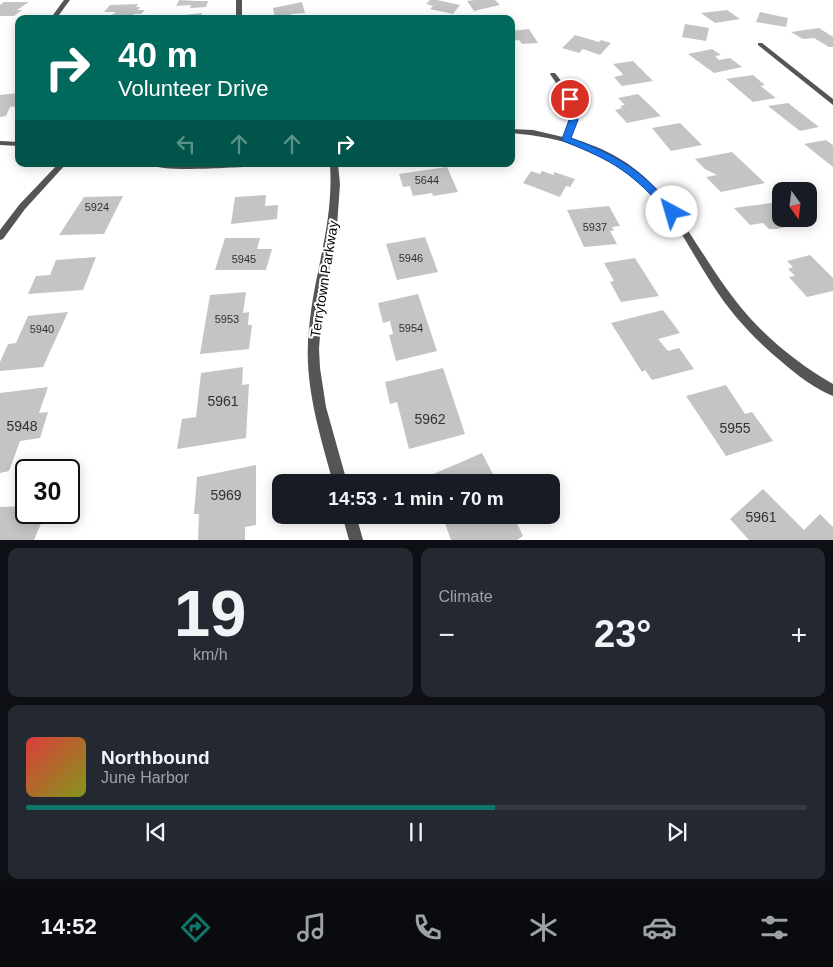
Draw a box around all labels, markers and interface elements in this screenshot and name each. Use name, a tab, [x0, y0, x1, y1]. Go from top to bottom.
icon: right	[35, 35, 100, 100]
text: 40 m	[118, 35, 198, 74]
text: Volunteer Drive	[118, 76, 268, 101]
pin	[549, 78, 591, 120]
icon: arrive	[556, 85, 584, 113]
icon: left	[172, 130, 200, 158]
icon: ahead	[225, 130, 253, 158]
icon: ahead	[278, 130, 306, 158]
icon: right	[331, 130, 359, 158]
house number: 5644	[415, 174, 439, 186]
north arrow	[772, 182, 818, 228]
map controls	[772, 182, 817, 227]
position arrow	[645, 185, 697, 237]
house number: 5924	[85, 201, 109, 213]
street label: Terrytown Parkway	[307, 219, 341, 339]
house number: 5937	[583, 221, 607, 233]
house number: 5946	[399, 252, 423, 264]
house number: 5945	[232, 253, 256, 265]
house number: 5953	[215, 313, 239, 325]
house number: 5954	[399, 322, 423, 334]
house number: 5940	[30, 323, 54, 335]
house number: 5961	[207, 393, 239, 409]
house number: 5962	[414, 411, 446, 427]
house number: 5948	[6, 418, 38, 434]
house number: 5955	[719, 420, 751, 436]
speed limit sign: 30	[15, 459, 80, 524]
house number: 5969	[210, 487, 242, 503]
text: 14:53 · 1 min · 70 m	[328, 488, 504, 509]
house number: 5961	[745, 509, 777, 525]
text: 19	[174, 577, 246, 650]
text: Climate	[439, 588, 493, 605]
text: 23°	[594, 613, 651, 655]
text: −	[439, 619, 455, 650]
text: +	[791, 619, 807, 650]
text: km/h	[193, 646, 228, 663]
text: Northbound	[101, 747, 210, 768]
text: June Harbor	[101, 769, 189, 786]
icon: previous	[142, 818, 170, 846]
icon: pause	[402, 818, 430, 846]
icon: next	[663, 818, 691, 846]
icon: directions	[178, 910, 213, 945]
icon: music	[294, 910, 329, 945]
icon: phone	[410, 910, 445, 945]
icon: climate	[526, 910, 561, 945]
icon: car	[642, 910, 677, 945]
icon: filters	[757, 910, 792, 945]
text: 14:52	[40, 914, 97, 939]

